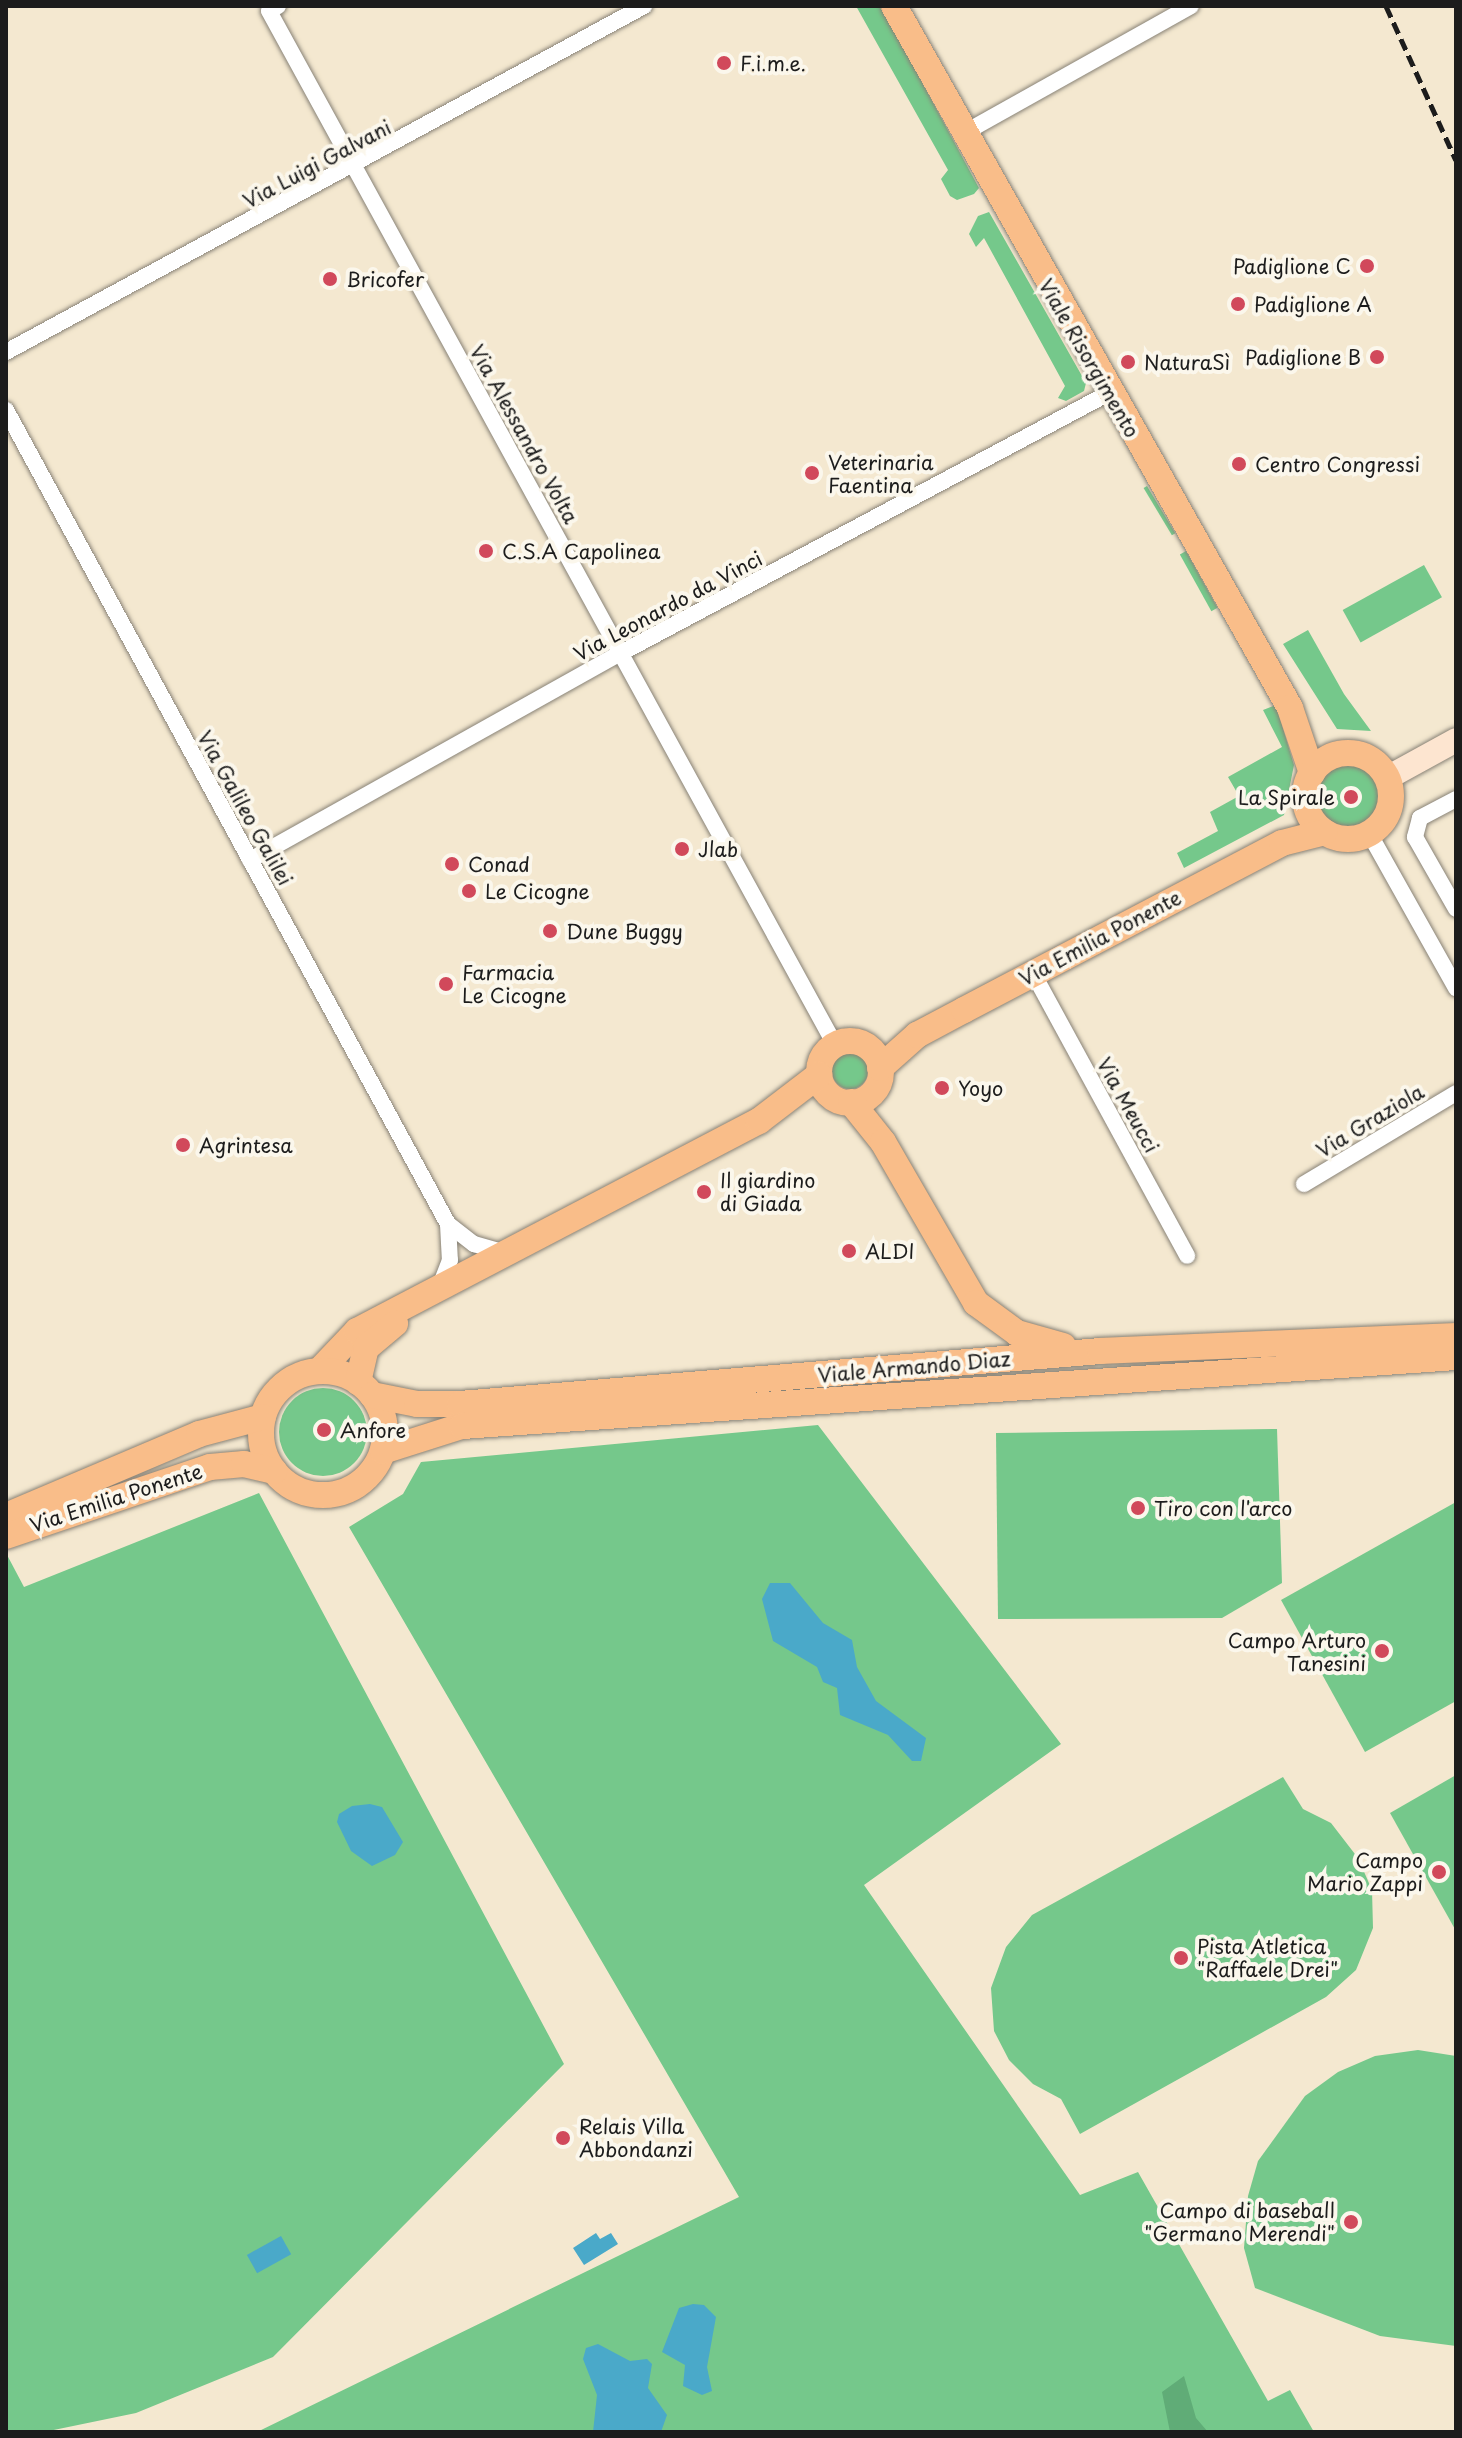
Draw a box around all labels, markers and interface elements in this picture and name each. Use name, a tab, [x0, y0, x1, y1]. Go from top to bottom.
place label: F.i.m.e.	[740, 51, 806, 75]
marker: F.i.m.e.	[715, 54, 733, 72]
street label: Via Luigi Galvani	[239, 115, 395, 213]
place label: Padiglione C	[1233, 254, 1351, 278]
marker: Padiglione C	[1358, 257, 1376, 275]
place label: Bricofer	[346, 267, 424, 291]
marker: Bricofer	[321, 270, 339, 288]
street label: Viale Risorgimento	[1033, 273, 1145, 443]
place label: Padiglione A	[1254, 292, 1372, 316]
marker: Padiglione A	[1229, 295, 1247, 313]
street label: Via Alessandro Volta	[465, 341, 583, 527]
place label: Padiglione B	[1245, 345, 1361, 369]
marker: Padiglione B	[1368, 348, 1386, 366]
place label: NaturaSì	[1144, 350, 1230, 374]
marker: NaturaSì	[1119, 353, 1137, 371]
place label: Veterinaria Faentina	[828, 450, 934, 497]
place label: Centro Congressi	[1255, 452, 1422, 476]
marker: Centro Congressi	[1230, 455, 1248, 473]
marker: Veterinaria Faentina	[803, 464, 821, 482]
place label: C.S.A Capolinea	[502, 539, 659, 563]
marker: C.S.A Capolinea	[477, 542, 495, 560]
street label: Via Leonardo da Vinci	[570, 546, 766, 666]
street label: Via Galileo Galilei	[192, 726, 298, 890]
place label: La Spirale	[1237, 785, 1335, 809]
marker: La Spirale	[1342, 788, 1360, 806]
place label: Jlab	[698, 837, 738, 861]
marker: Jlab	[673, 840, 691, 858]
place label: Conad	[468, 852, 530, 876]
marker: Conad	[443, 855, 461, 873]
place label: Le Cicogne	[485, 879, 590, 903]
marker: Le Cicogne	[460, 882, 478, 900]
street label: Via Emilia Ponente	[1015, 885, 1185, 991]
place label: Dune Buggy	[566, 919, 683, 943]
marker: Dune Buggy	[541, 922, 559, 940]
place label: Farmacia Le Cicogne	[462, 960, 567, 1007]
marker: Farmacia Le Cicogne	[437, 975, 455, 993]
street label: Via Meucci	[1092, 1054, 1164, 1156]
place label: Yoyo	[958, 1076, 1003, 1100]
marker: Yoyo	[933, 1079, 951, 1097]
street label: Via Graziola	[1312, 1080, 1428, 1162]
place label: Agrintesa	[199, 1133, 293, 1157]
marker: Agrintesa	[174, 1136, 192, 1154]
place label: Il giardino di Giada	[720, 1168, 817, 1215]
marker: Il giardino di Giada	[695, 1183, 713, 1201]
place label: ALDI	[865, 1239, 915, 1263]
marker: ALDI	[840, 1242, 858, 1260]
street label: Viale Armando Diaz	[816, 1347, 1012, 1387]
place label: Anfore	[340, 1418, 406, 1442]
marker: Anfore	[315, 1421, 333, 1439]
street label: Via Emilia Ponente	[27, 1459, 205, 1537]
place label: Tiro con l'arco	[1154, 1496, 1292, 1520]
marker: Tiro con l'arco	[1129, 1499, 1147, 1517]
place label: Campo Arturo Tanesini	[1227, 1628, 1366, 1675]
marker: Campo Arturo Tanesini	[1373, 1642, 1391, 1660]
place label: Campo Mario Zappi	[1306, 1848, 1423, 1895]
marker: Campo Mario Zappi	[1430, 1863, 1448, 1881]
place label: Pista Atletica "Raffaele Drei"	[1197, 1934, 1339, 1981]
marker: Pista Atletica "Raffaele Drei"	[1172, 1949, 1190, 1967]
place label: Relais Villa Abbondanzi	[579, 2114, 693, 2161]
marker: Relais Villa Abbondanzi	[554, 2129, 572, 2147]
place label: Campo di baseball "Germano Merendi"	[1145, 2198, 1335, 2245]
marker: Campo di baseball "Germano Merendi"	[1342, 2213, 1360, 2231]

